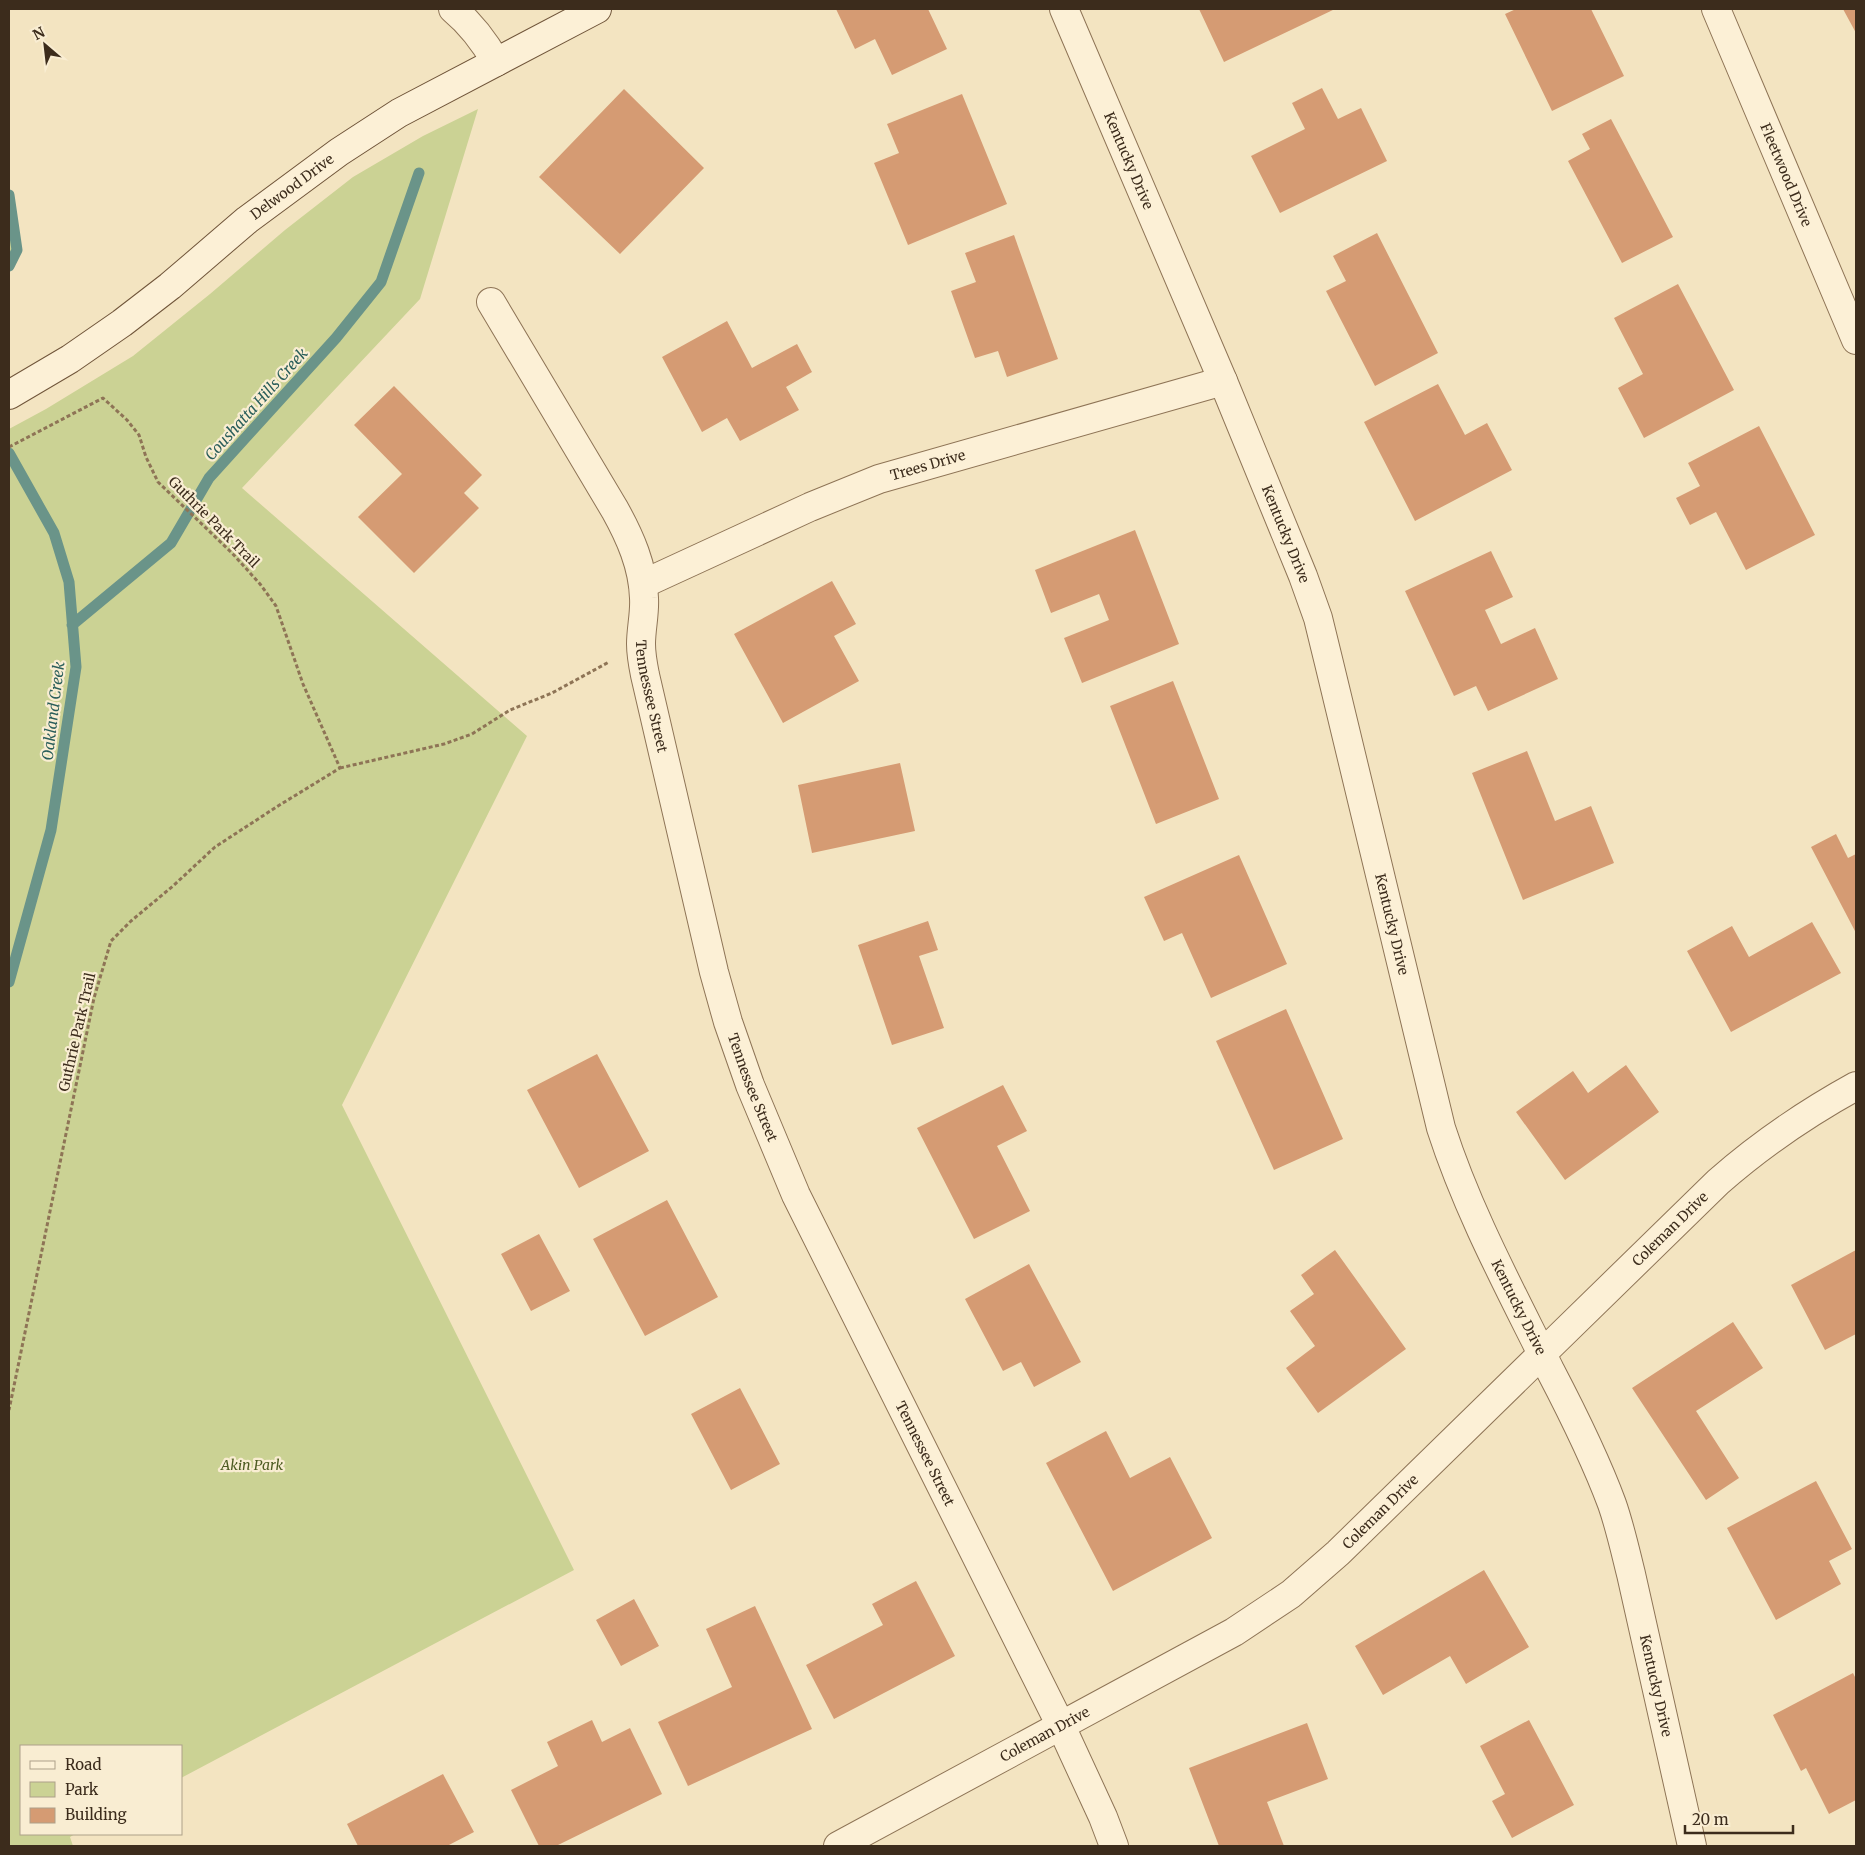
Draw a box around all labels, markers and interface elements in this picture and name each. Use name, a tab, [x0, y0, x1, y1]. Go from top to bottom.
north arrow	[20, 20, 70, 70]
text: N	[30, 23, 48, 44]
street label: Kentucky Drive	[1100, 109, 1158, 212]
street label: Fleetwood Drive	[1756, 120, 1816, 229]
street label: Delwood Drive	[247, 150, 337, 224]
water label: Coushatta Hills Creek	[201, 343, 312, 464]
street label: Trees Drive	[888, 446, 967, 484]
street label: Guthrie Park Trail	[165, 473, 264, 572]
street label: Kentucky Drive	[1258, 483, 1314, 585]
street label: Tennessee Street	[632, 640, 672, 755]
water label: Oakland Creek	[38, 660, 69, 761]
street label: Kentucky Drive	[1371, 872, 1413, 977]
street label: Guthrie Park Trail	[55, 970, 100, 1093]
street label: Tennessee Street	[724, 1031, 782, 1145]
street label: Coleman Drive	[1628, 1188, 1712, 1270]
street label: Kentucky Drive	[1488, 1257, 1550, 1358]
street label: Tennessee Street	[891, 1398, 959, 1509]
park label: Akin Park	[220, 1456, 283, 1474]
street label: Coleman Drive	[1338, 1471, 1422, 1553]
street label: Kentucky Drive	[1636, 1633, 1676, 1738]
street label: Coleman Drive	[997, 1703, 1093, 1766]
legend	[20, 1745, 182, 1835]
text: Road	[65, 1755, 101, 1774]
text: Park	[65, 1780, 99, 1799]
scale bar	[1685, 1802, 1792, 1834]
text: Building	[65, 1805, 127, 1824]
text: 20 m	[1692, 1810, 1729, 1829]

